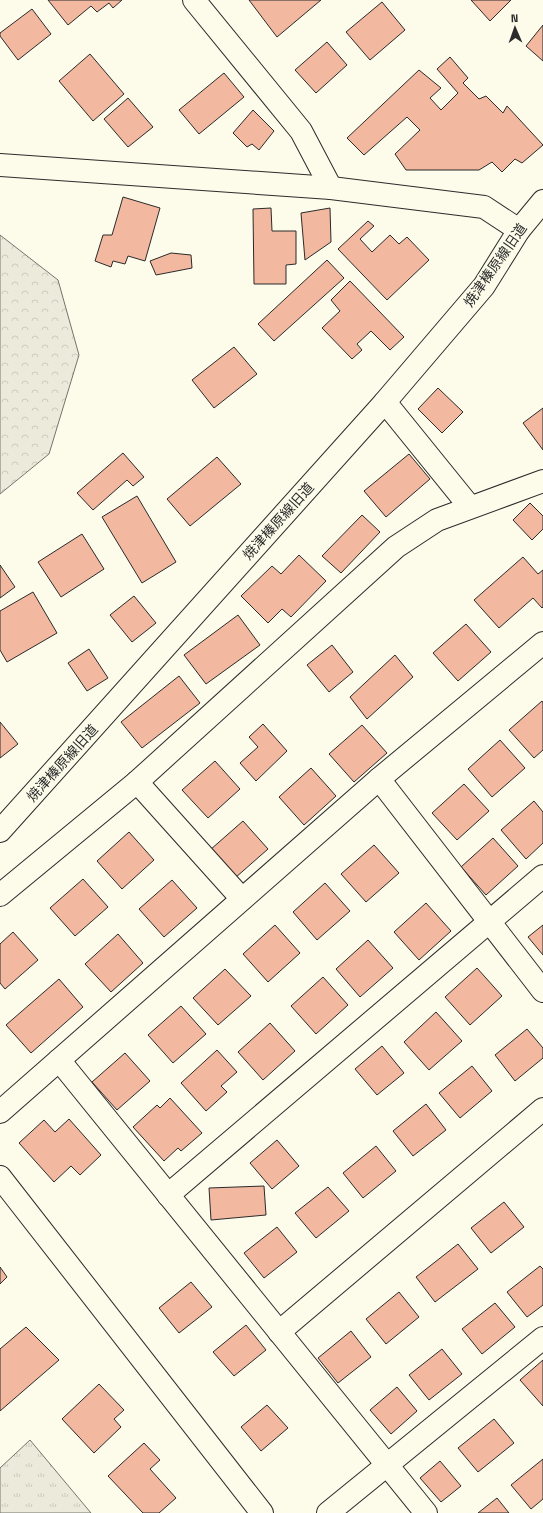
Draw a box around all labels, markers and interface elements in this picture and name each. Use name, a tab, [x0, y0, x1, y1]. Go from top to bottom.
north arrow	[495, 8, 535, 48]
text: N	[511, 11, 519, 25]
street label: 焼津榛原線旧道	[460, 220, 530, 310]
street label: 焼津榛原線旧道	[239, 479, 317, 563]
street label: 焼津榛原線旧道	[23, 721, 101, 805]

